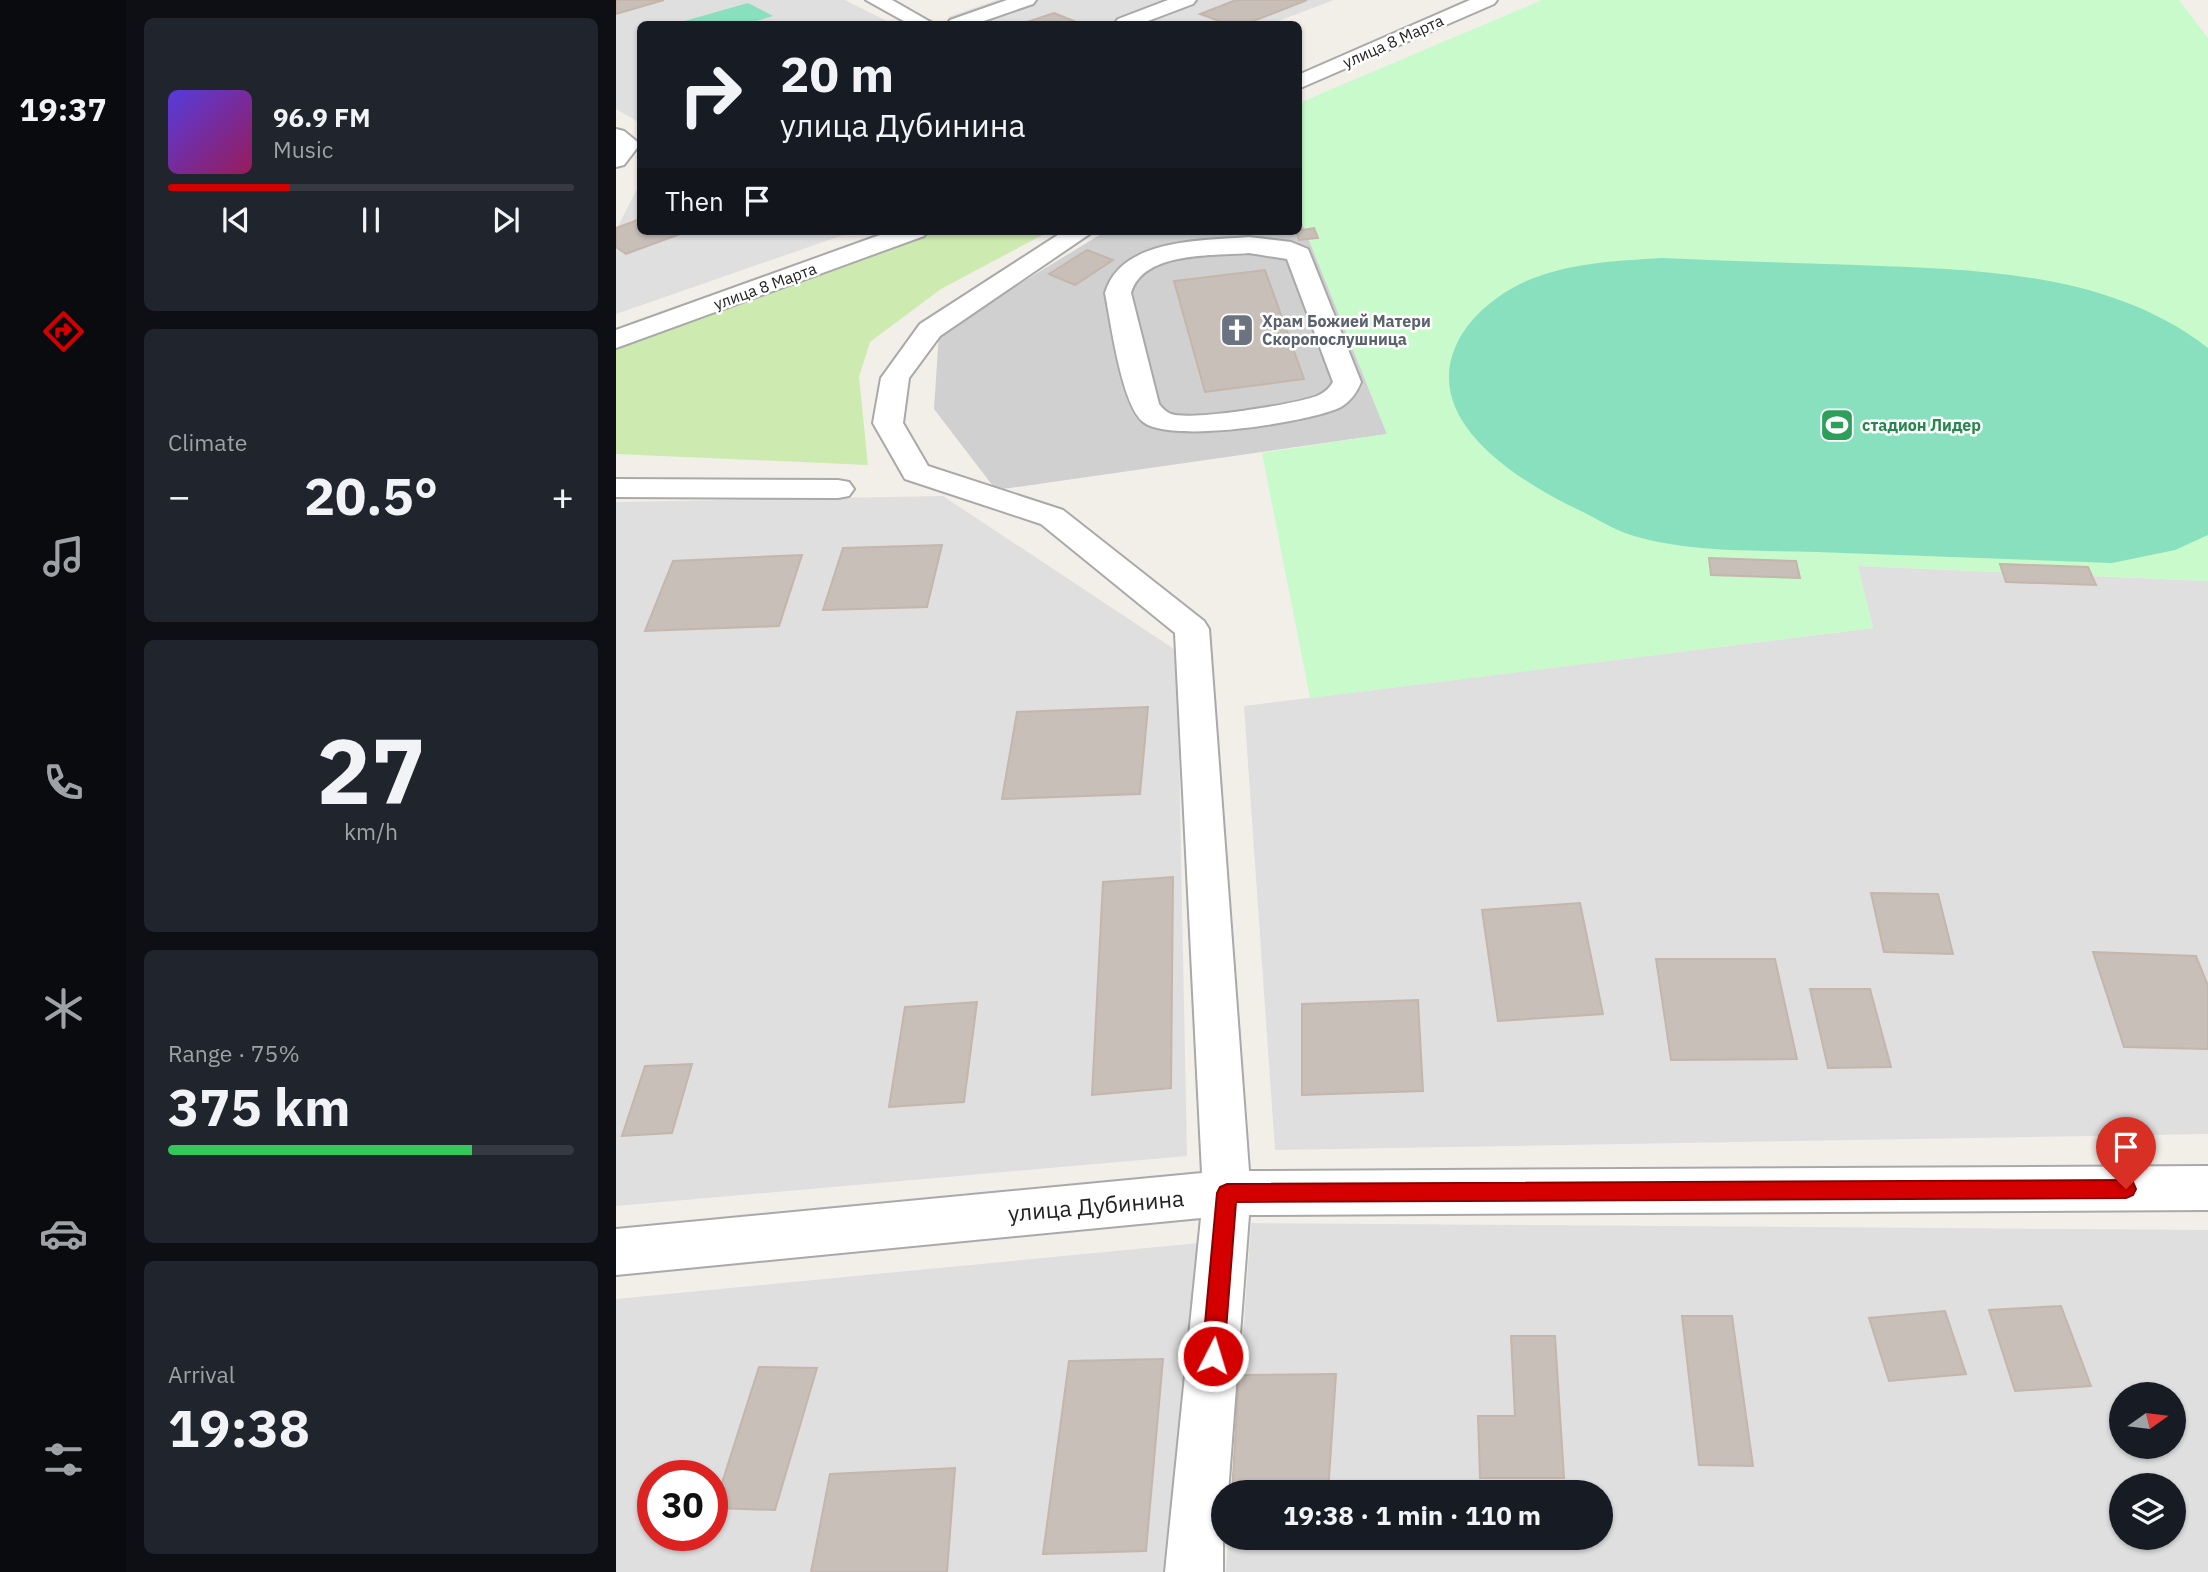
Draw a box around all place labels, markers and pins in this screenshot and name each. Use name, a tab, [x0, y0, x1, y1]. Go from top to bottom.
church icon: Храм Божией Матери Скоропослушница	[1218, 311, 1256, 349]
place label: Храм Божией Матери Скоропослушница	[1262, 311, 1431, 349]
sports icon: стадион Лидер	[1818, 406, 1856, 444]
place label: стадион Лидер	[1862, 415, 1981, 435]
pin	[2096, 1117, 2156, 1189]

